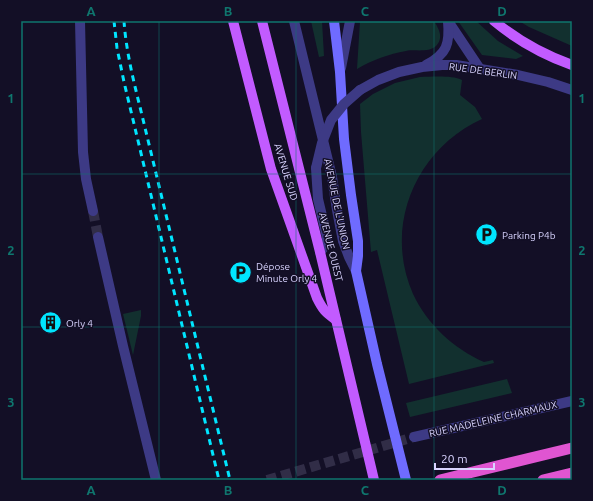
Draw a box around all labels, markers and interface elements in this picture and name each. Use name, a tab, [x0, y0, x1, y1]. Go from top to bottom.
text: A	[86, 4, 96, 18]
text: B	[224, 4, 233, 18]
text: C	[361, 4, 370, 18]
text: D	[497, 4, 507, 18]
street label: RUE DE BERLIN	[448, 61, 518, 81]
text: 1	[7, 91, 15, 105]
text: 1	[578, 91, 586, 105]
street label: AVENUE SUD	[272, 142, 300, 202]
street label: AVENUE DE L'UNION	[322, 158, 352, 250]
street label: AVENUE OUEST	[317, 211, 345, 283]
parking icon: Parking P4b	[474, 222, 500, 248]
place label: Parking P4b	[502, 230, 556, 241]
text: 2	[7, 243, 15, 257]
text: 2	[578, 243, 586, 257]
parking icon: Dépose Minute Orly 4	[227, 259, 253, 285]
place label: Dépose Minute Orly 4	[256, 261, 318, 284]
building icon: Orly 4	[37, 310, 63, 336]
place label: Orly 4	[66, 318, 93, 329]
text: 3	[7, 395, 15, 409]
text: 3	[578, 395, 586, 409]
street label: RUE MADELEINE CHARMAUX	[428, 399, 558, 439]
scale bar	[435, 445, 494, 471]
text: 20 m	[441, 452, 468, 465]
text: A	[86, 483, 96, 497]
text: B	[224, 483, 233, 497]
text: C	[361, 483, 370, 497]
text: D	[497, 483, 507, 497]

